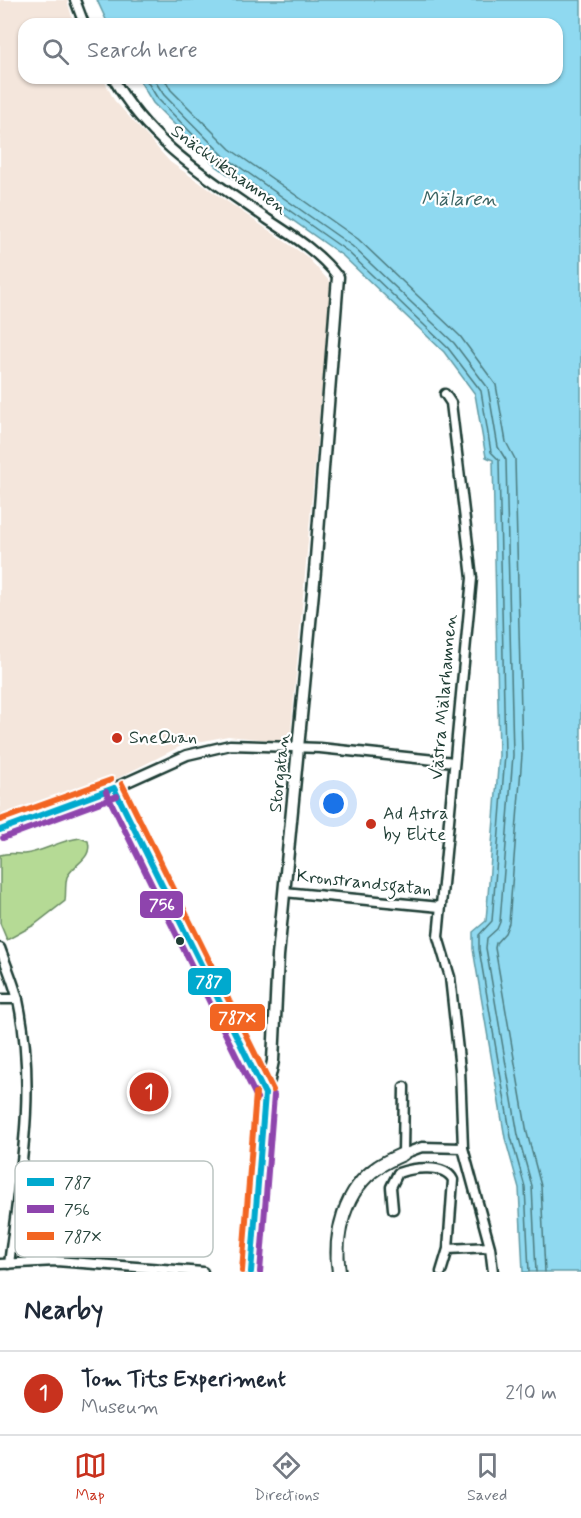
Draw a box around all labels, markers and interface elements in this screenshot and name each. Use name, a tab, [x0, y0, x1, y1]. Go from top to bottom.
search box	[18, 18, 563, 84]
icon: search	[39, 35, 72, 68]
text: Search here	[87, 37, 198, 65]
street label: Snäckvikshamnen	[166, 120, 292, 220]
water label: Mälaren	[421, 186, 497, 213]
street label: Västra Mälarhamnen	[425, 613, 463, 781]
place label: SneQuan	[129, 726, 197, 750]
marker: SneQuan	[110, 731, 124, 745]
street label: Storgatan	[264, 732, 296, 814]
your location	[319, 789, 348, 818]
place label: Ad Astra by Elite	[383, 802, 449, 847]
marker: Ad Astra by Elite	[364, 817, 378, 831]
street label: Kronstrandsgatan	[295, 864, 433, 904]
line badge: 756	[139, 890, 184, 919]
text: 756	[149, 895, 175, 916]
unlabelled marker	[174, 935, 186, 947]
line badge: 787	[187, 967, 232, 996]
text: 787	[195, 972, 223, 993]
line badge: 787X	[209, 1003, 266, 1032]
text: 787X	[218, 1008, 256, 1029]
pin: 1	[130, 1070, 168, 1114]
legend	[15, 1161, 213, 1257]
text: 787	[64, 1173, 91, 1194]
text: 756	[64, 1200, 90, 1221]
text: 787X	[64, 1227, 102, 1248]
text: Nearby	[24, 1294, 103, 1328]
text: Tom Tits Experiment	[81, 1366, 286, 1394]
text: 1	[39, 1380, 48, 1407]
text: 210 m	[505, 1380, 557, 1407]
text: Museum	[81, 1394, 159, 1421]
tab: Map	[74, 1449, 107, 1506]
tab: Directions	[254, 1449, 320, 1506]
tab: Saved	[467, 1449, 507, 1506]

